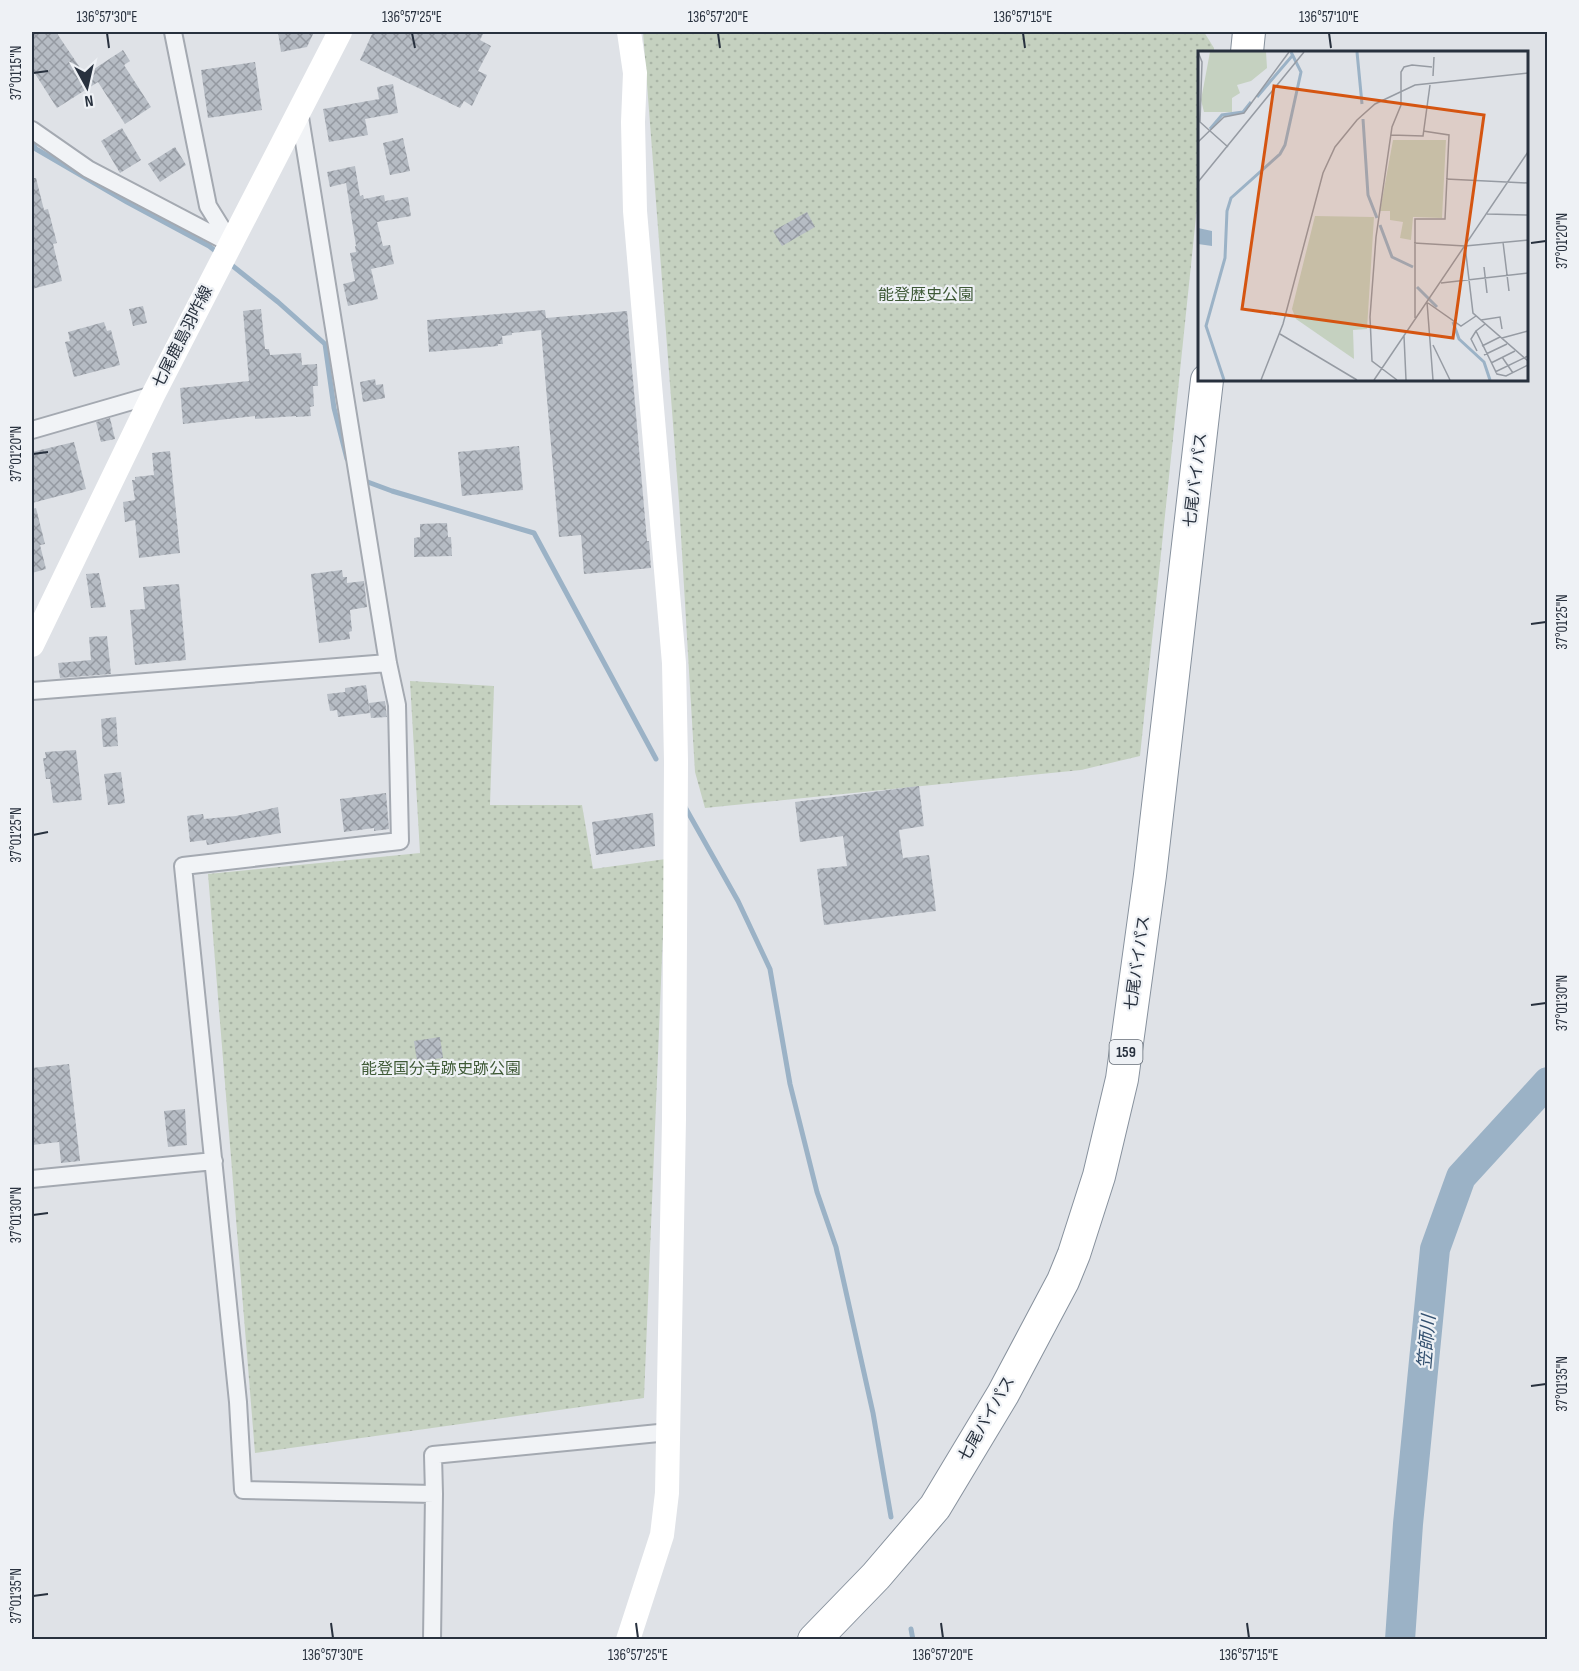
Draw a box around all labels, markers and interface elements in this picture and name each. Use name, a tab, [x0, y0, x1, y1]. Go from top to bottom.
text: 136°57'30"E	[77, 8, 137, 27]
text: 136°57'25"E	[382, 8, 442, 27]
text: 136°57'20"E	[688, 8, 748, 27]
text: 136°57'15"E	[993, 8, 1053, 27]
text: 136°57'10"E	[1299, 8, 1359, 27]
text: 37°01'15"N	[7, 46, 26, 100]
inset map	[1198, 51, 1528, 381]
north arrow	[57, 57, 117, 117]
text: N	[83, 90, 94, 110]
text: 37°01'20"N	[1553, 213, 1572, 269]
street label: 七尾鹿島羽咋線	[149, 283, 217, 391]
park label: 能登歴史公園	[878, 286, 974, 305]
text: 37°01'20"N	[7, 426, 26, 482]
street label: 七尾バイパス	[1181, 431, 1211, 529]
text: 37°01'25"N	[1553, 594, 1572, 650]
text: 37°01'25"N	[7, 807, 26, 863]
street label: 七尾バイパス	[1122, 914, 1154, 1012]
text: 37°01'30"N	[1553, 975, 1572, 1031]
road number: 159	[1110, 1040, 1142, 1064]
park label: 能登国分寺跡史跡公園	[361, 1060, 521, 1079]
text: 37°01'30"N	[7, 1187, 26, 1243]
water label: 笠師川	[1414, 1312, 1440, 1370]
text: 37°01'35"N	[1553, 1356, 1572, 1412]
street label: 七尾バイパス	[955, 1373, 1019, 1465]
text: 37°01'35"N	[7, 1568, 26, 1624]
text: 136°57'30"E	[303, 1646, 363, 1665]
text: 136°57'25"E	[608, 1646, 668, 1665]
text: 136°57'20"E	[913, 1646, 973, 1665]
text: 136°57'15"E	[1219, 1646, 1279, 1665]

